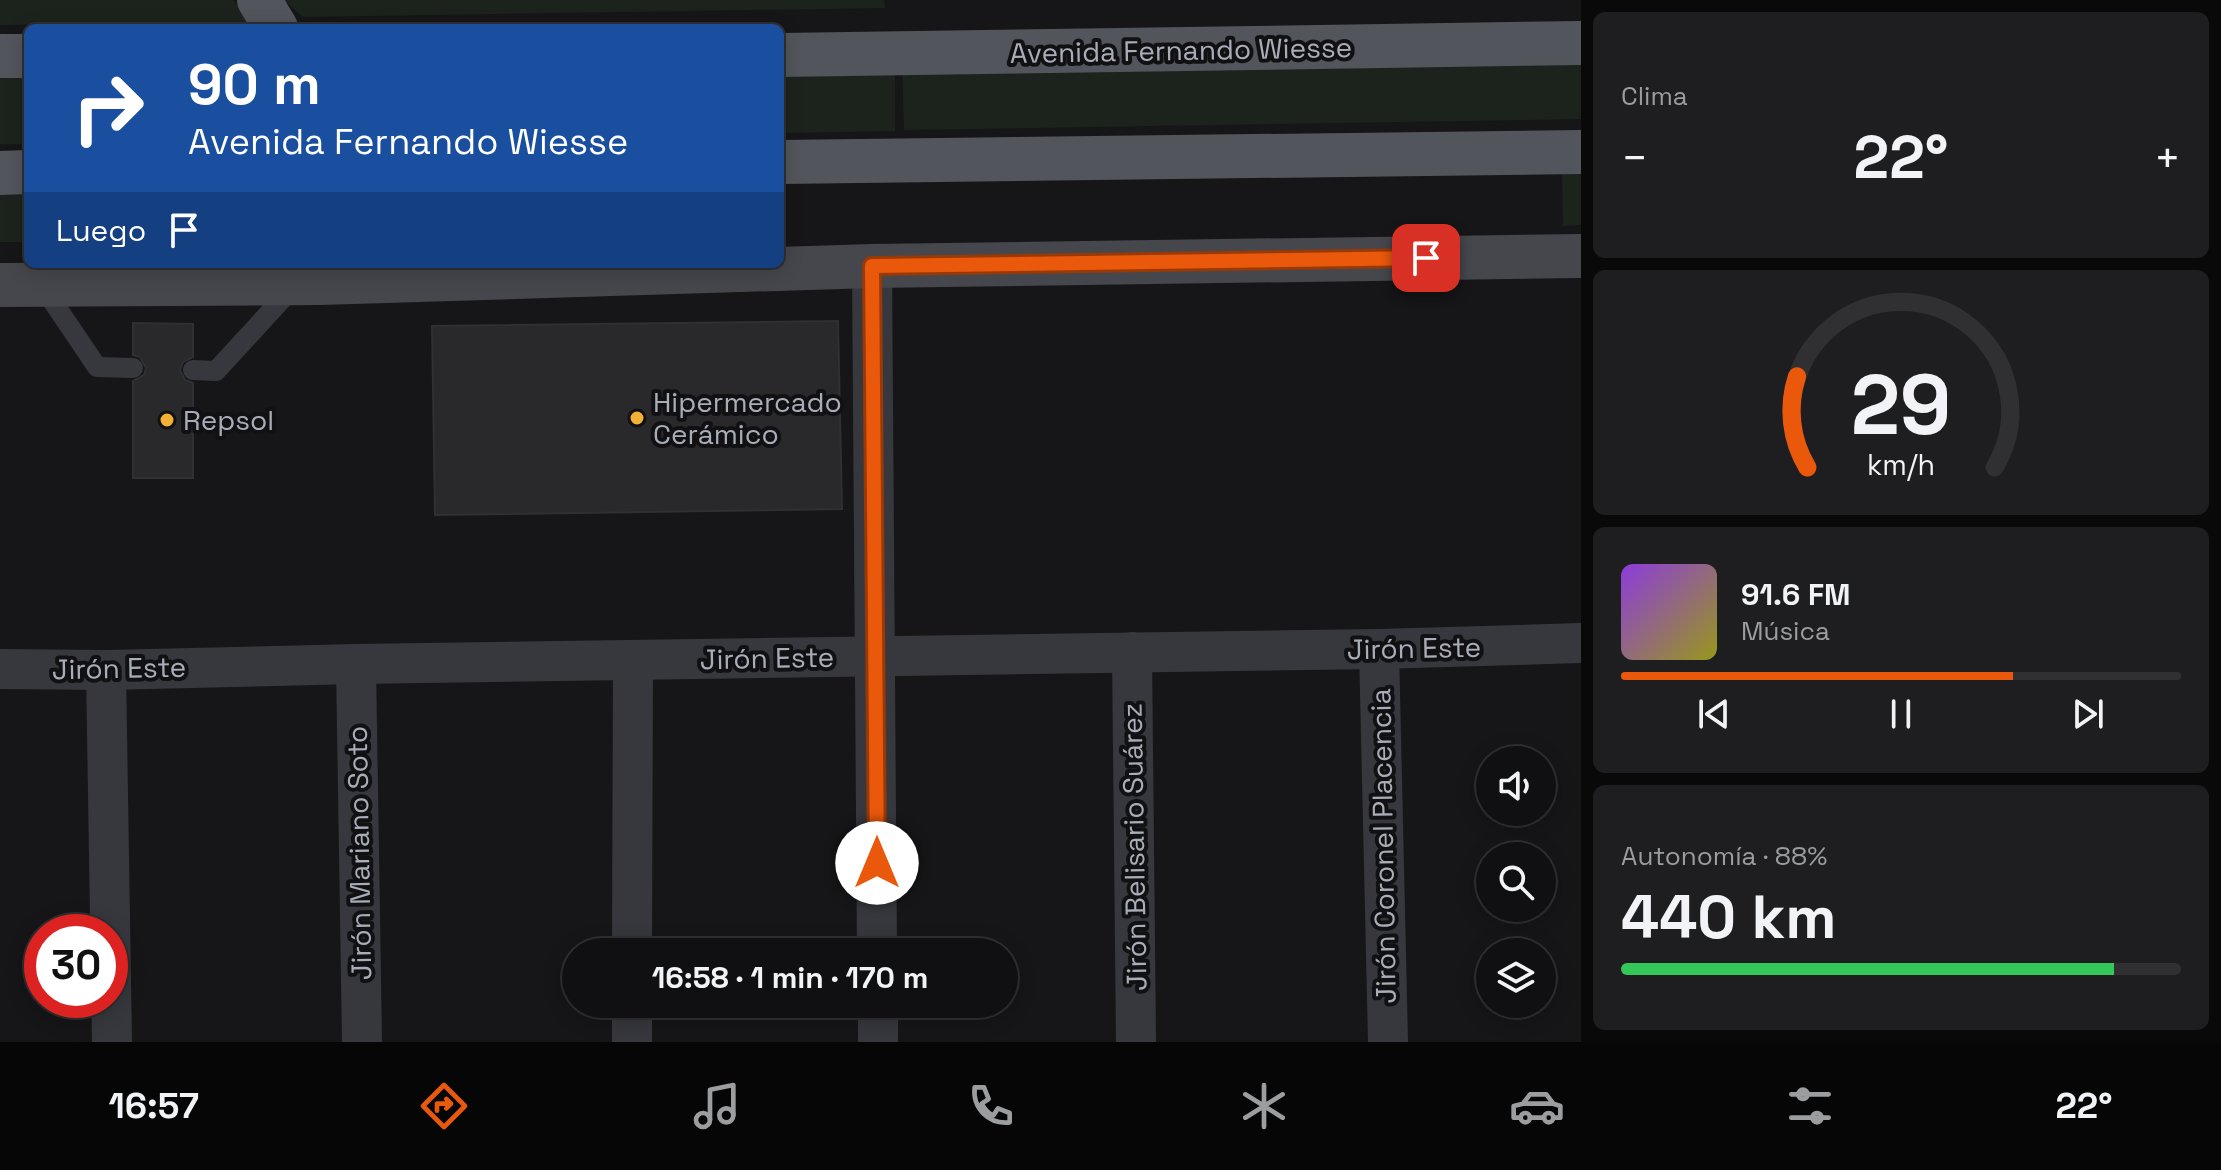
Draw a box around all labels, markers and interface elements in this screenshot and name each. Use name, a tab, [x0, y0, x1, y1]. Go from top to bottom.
street label: Avenida Fernando Wiesse	[1009, 29, 1353, 71]
text: 90 m	[188, 49, 321, 120]
icon: right	[56, 56, 160, 160]
text: Clima	[1621, 79, 1688, 113]
text: Avenida Fernando Wiesse	[188, 119, 628, 165]
text: 22°	[1854, 119, 1948, 196]
text: −	[1621, 130, 1648, 186]
text: +	[2154, 130, 2181, 186]
icon: arrive	[162, 208, 206, 252]
text: Luego	[56, 211, 146, 250]
pin	[1392, 224, 1460, 292]
icon: arrive	[1404, 236, 1448, 280]
text: 29	[1851, 352, 1951, 458]
place label: Hipermercado Cerámico	[653, 384, 842, 452]
place label: Repsol	[183, 402, 274, 438]
marker: Hipermercado Cerámico	[628, 409, 646, 427]
marker: Repsol	[158, 411, 176, 429]
text: km/h	[1867, 447, 1935, 483]
text: 91.6 FM	[1741, 575, 1850, 614]
text: Música	[1741, 614, 1830, 648]
street label: Jirón Este	[1347, 629, 1481, 667]
street label: Jirón Este	[700, 639, 834, 677]
street label: Jirón Este	[52, 649, 186, 687]
street label: Jirón Coronel Placencia	[1362, 688, 1404, 1004]
icon: previous	[1692, 692, 1736, 736]
icon: pause	[1879, 692, 1923, 736]
icon: next	[2066, 692, 2110, 736]
street label: Jirón Belisario Suárez	[1113, 703, 1155, 991]
street label: Jirón Mariano Soto	[339, 726, 379, 980]
map controls	[1476, 746, 1556, 1018]
button: sound	[1476, 746, 1556, 826]
position arrow	[835, 821, 919, 905]
text: Autonomía · 88%	[1621, 839, 1827, 873]
button: search	[1476, 842, 1556, 922]
text: 440 km	[1621, 879, 1837, 956]
speed limit sign: 30	[24, 914, 128, 1018]
button: layers	[1476, 938, 1556, 1018]
text: 16:58 · 1 min · 170 m	[652, 958, 928, 997]
icon: directions	[416, 1078, 472, 1134]
icon: music	[689, 1078, 745, 1134]
icon: phone	[963, 1078, 1019, 1134]
icon: climate	[1236, 1078, 1292, 1134]
icon: car	[1509, 1078, 1565, 1134]
icon: filters	[1782, 1078, 1838, 1134]
text: 16:57	[109, 1083, 199, 1129]
text: 22°	[2055, 1083, 2112, 1129]

